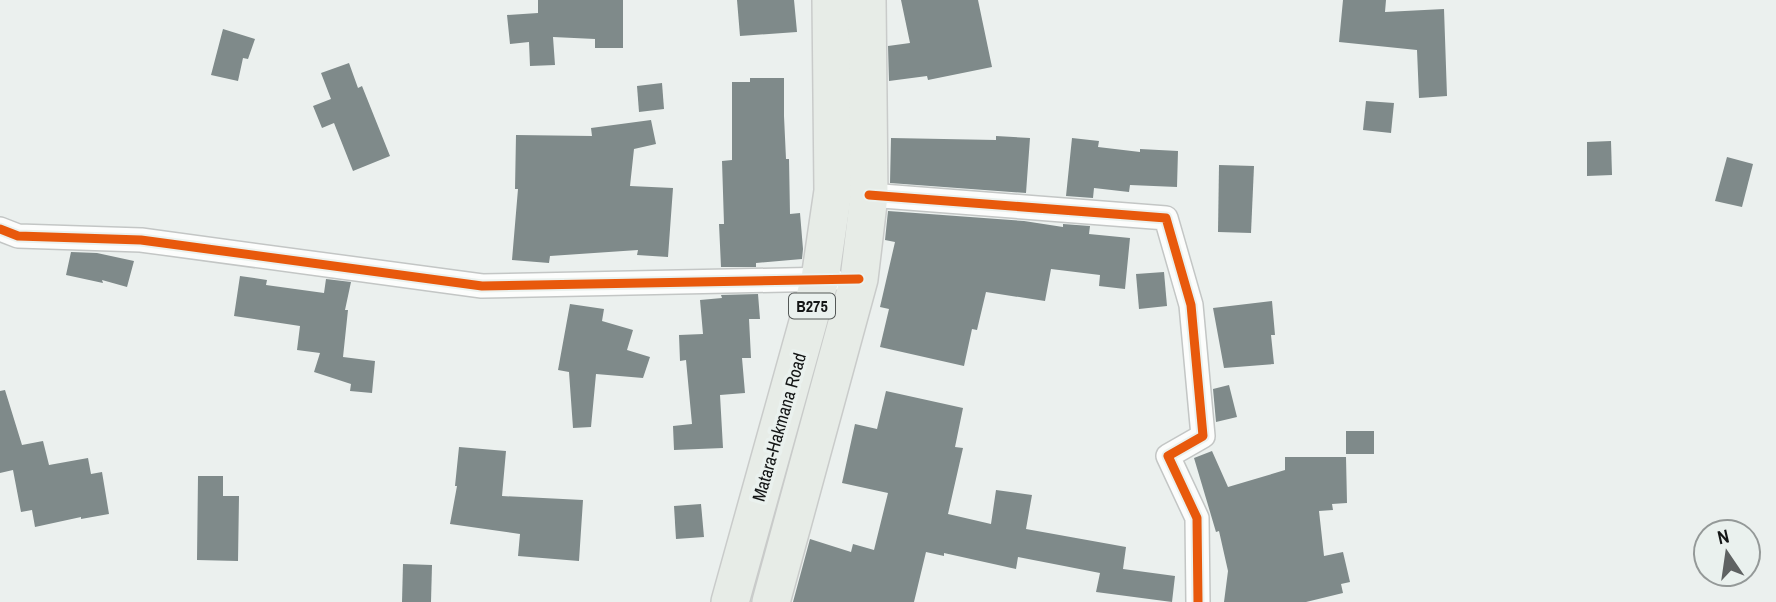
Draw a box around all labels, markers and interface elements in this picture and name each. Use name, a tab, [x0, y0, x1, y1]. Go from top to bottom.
road number: B275	[789, 294, 835, 318]
street label: Matara-Hakmana Road	[746, 350, 812, 504]
north arrow	[1692, 518, 1762, 588]
text: N	[1715, 523, 1732, 550]

